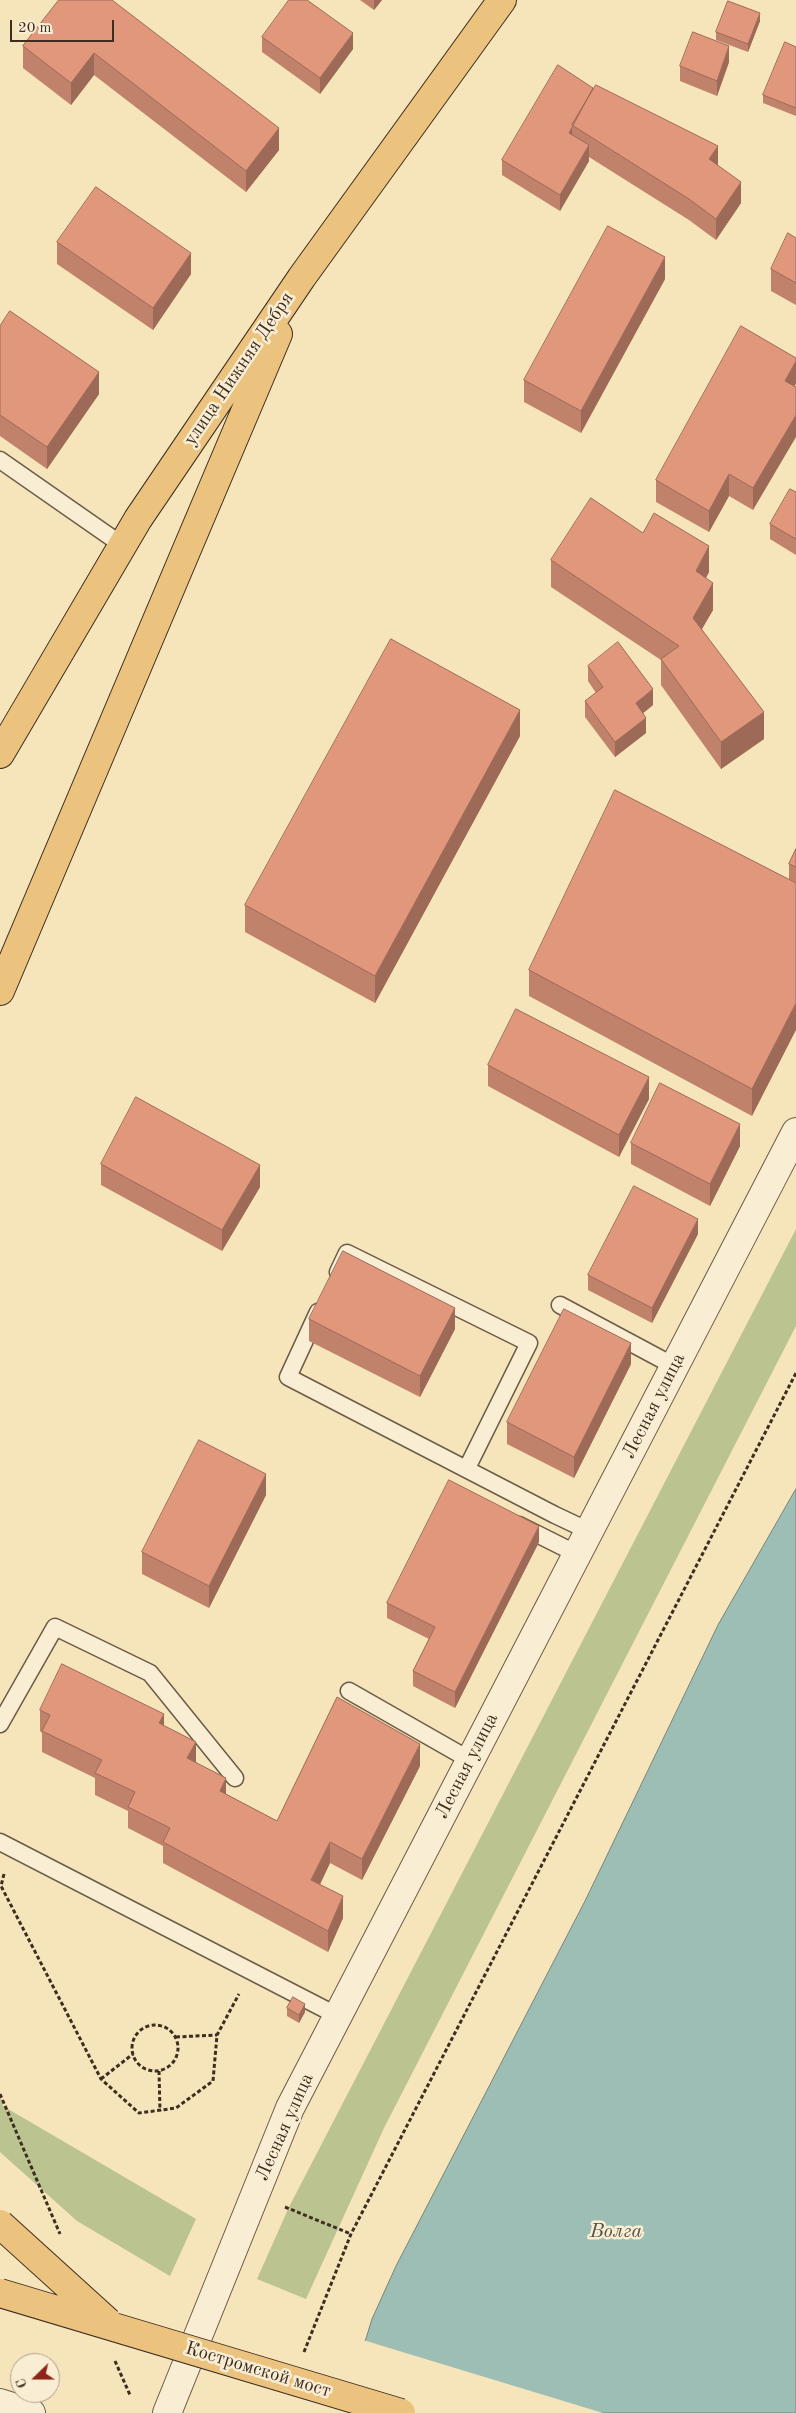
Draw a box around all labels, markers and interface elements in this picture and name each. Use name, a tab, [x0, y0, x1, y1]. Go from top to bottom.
scale bar	[12, 10, 116, 42]
text: 20 m	[18, 21, 52, 36]
street label: улица Нижняя Дебря	[179, 288, 299, 450]
street label: Лесная улица	[618, 1349, 690, 1463]
street label: Лесная улица	[431, 1709, 503, 1823]
street label: Лесная улица	[251, 2070, 319, 2184]
water label: Волга	[590, 2220, 642, 2244]
street label: Костромской мост	[182, 2337, 334, 2403]
north arrow	[10, 2353, 60, 2403]
text: С	[14, 2376, 30, 2390]

